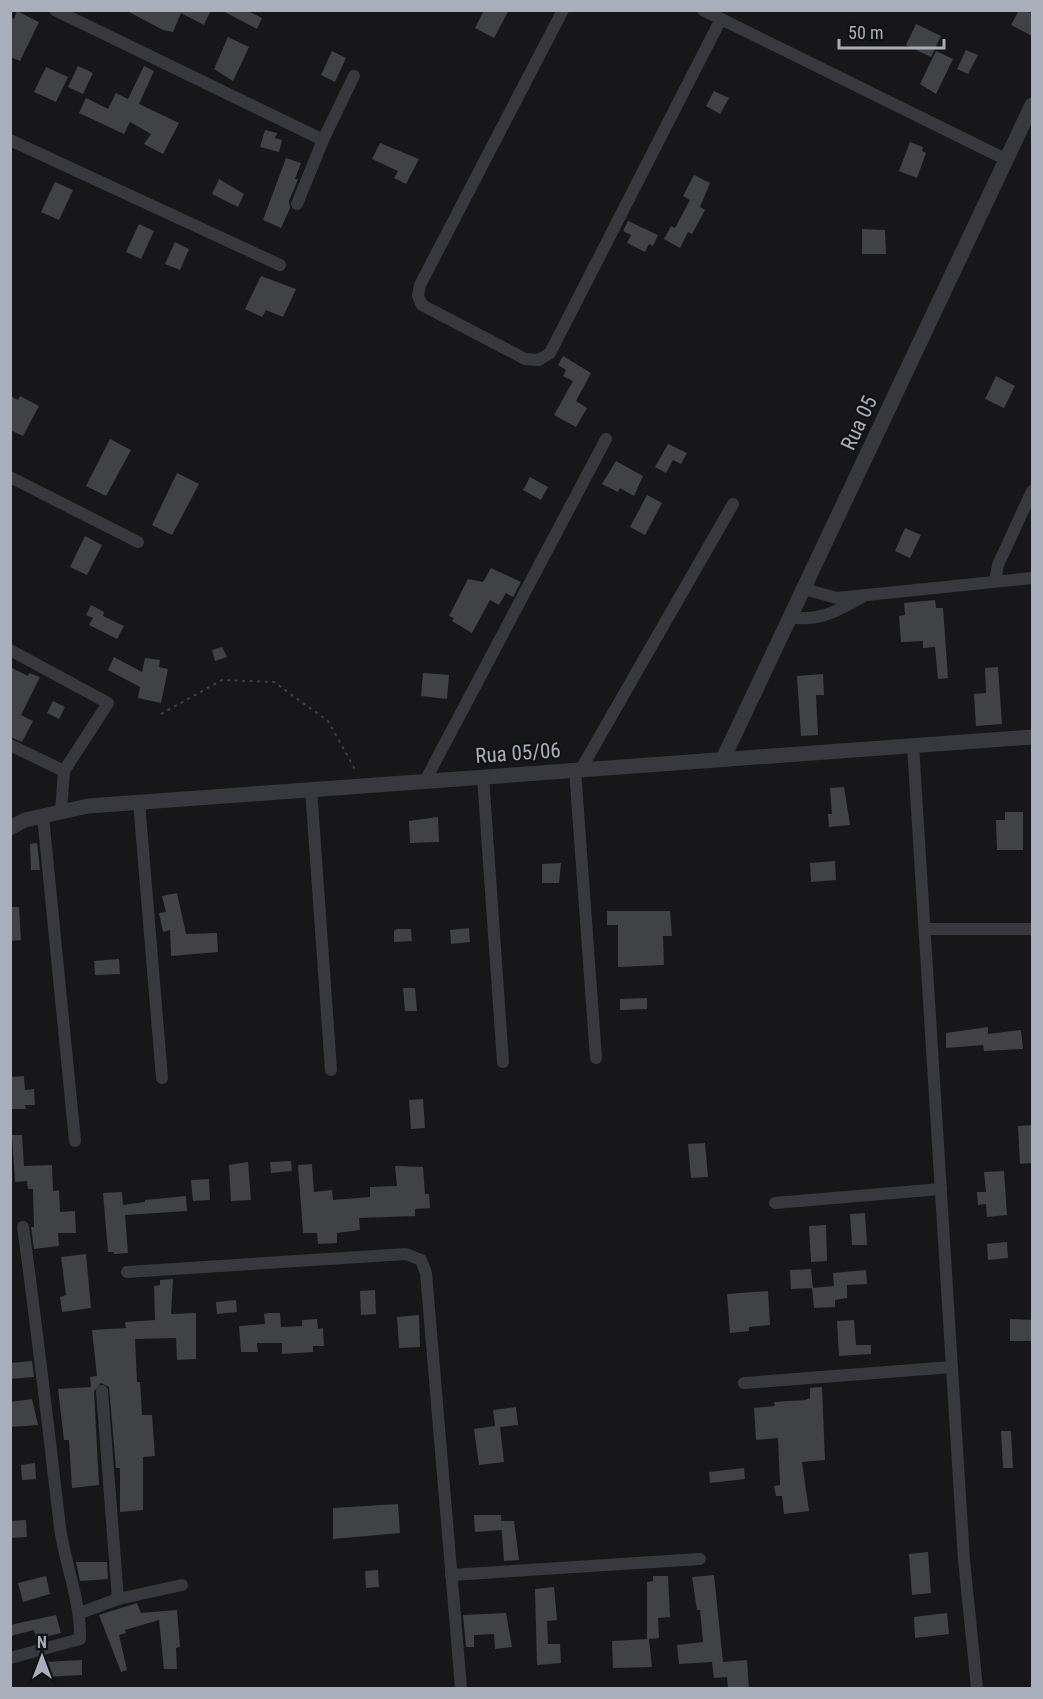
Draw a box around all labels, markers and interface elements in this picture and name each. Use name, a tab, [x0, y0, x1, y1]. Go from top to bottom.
scale bar	[839, 12, 944, 50]
text: 50 m	[848, 22, 883, 43]
street label: Rua 05	[836, 392, 882, 454]
street label: Rua 05/06	[475, 738, 561, 768]
north arrow	[12, 1627, 72, 1687]
text: N	[37, 1633, 47, 1652]

